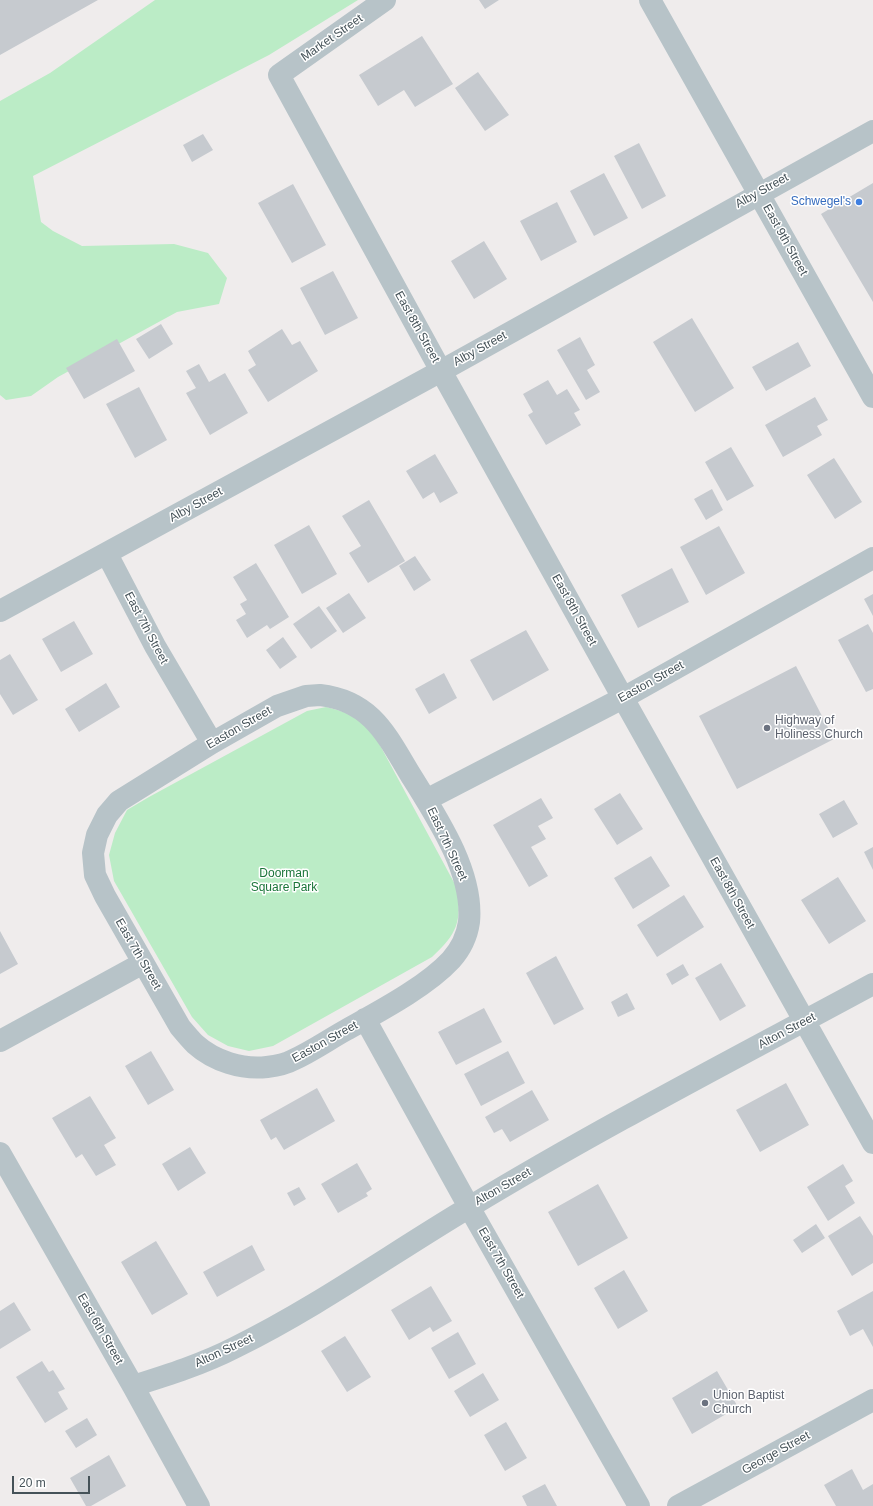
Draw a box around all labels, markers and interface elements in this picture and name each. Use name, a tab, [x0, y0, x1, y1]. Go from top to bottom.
street label: Market Street	[298, 11, 366, 65]
street label: Alby Street	[733, 170, 791, 212]
place label: Schwegel's	[791, 195, 851, 209]
marker: Schwegel's	[854, 197, 864, 207]
street label: East 9th Street	[759, 202, 811, 278]
street label: East 8th Street	[391, 289, 443, 365]
street label: Alby Street	[451, 328, 509, 370]
street label: Alby Street	[167, 484, 225, 526]
street label: East 8th Street	[548, 572, 600, 648]
street label: East 7th Street	[121, 590, 171, 666]
street label: Easton Street	[616, 658, 686, 706]
street label: Easton Street	[204, 704, 274, 752]
place label: Highway of Holiness Church	[775, 714, 863, 742]
marker: Highway of Holiness Church	[762, 723, 772, 733]
street label: East 7th Street	[424, 805, 470, 883]
street label: East 8th Street	[706, 855, 758, 931]
park label: Doorman Square Park	[251, 867, 317, 895]
street label: East 7th Street	[112, 916, 164, 992]
street label: Alton Street	[756, 1010, 818, 1052]
street label: Easton Street	[290, 1018, 360, 1066]
street label: Alton Street	[472, 1165, 534, 1209]
street label: East 7th Street	[475, 1225, 527, 1301]
street label: East 6th Street	[74, 1291, 126, 1367]
street label: Alton Street	[193, 1331, 255, 1371]
place label: Union Baptist Church	[713, 1389, 784, 1417]
marker: Union Baptist Church	[700, 1398, 710, 1408]
street label: George Street	[740, 1428, 812, 1478]
scale bar	[14, 1468, 92, 1494]
text: 20 m	[19, 1476, 46, 1490]

